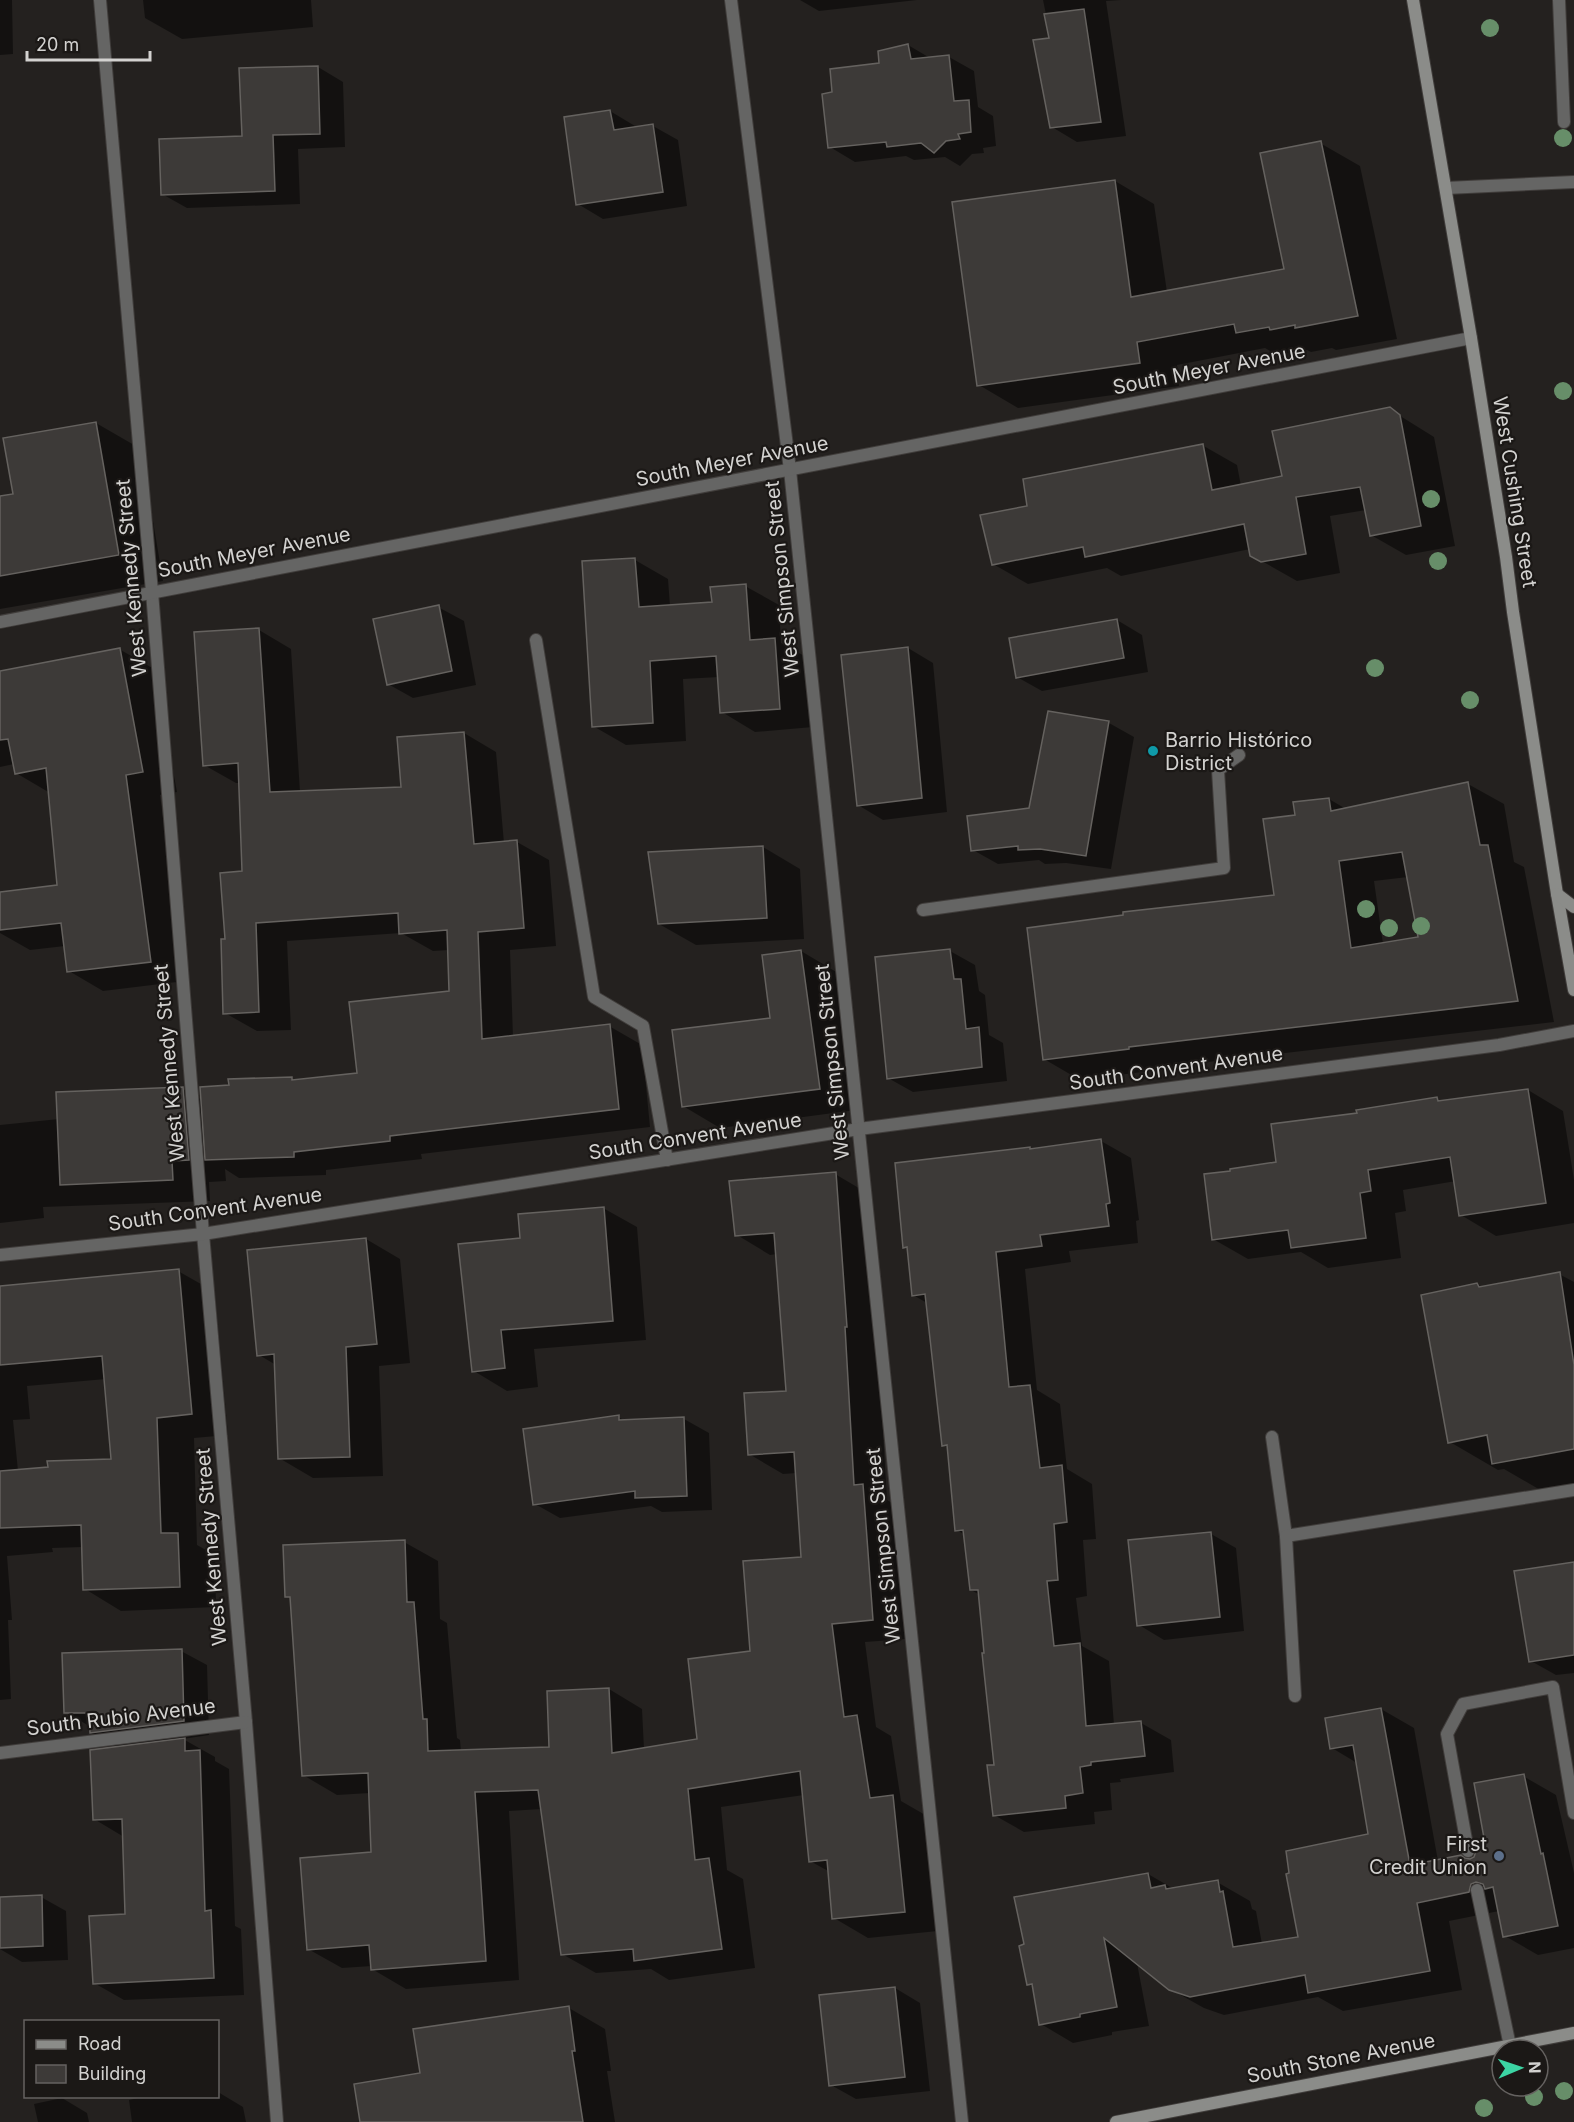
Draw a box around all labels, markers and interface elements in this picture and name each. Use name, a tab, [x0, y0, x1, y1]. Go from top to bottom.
scale bar	[27, 24, 150, 62]
text: 20 m	[36, 34, 79, 55]
street label: South Meyer Avenue	[1111, 339, 1307, 399]
street label: West Cushing Street	[1488, 395, 1542, 590]
street label: South Meyer Avenue	[634, 431, 830, 491]
street label: West Kennedy Street	[110, 478, 152, 678]
street label: West Simpson Street	[760, 479, 804, 678]
street label: South Meyer Avenue	[156, 522, 352, 582]
place label: Barrio Histórico District	[1165, 728, 1312, 775]
marker: Barrio Histórico District	[1146, 744, 1160, 758]
street label: West Simpson Street	[810, 962, 854, 1161]
street label: West Kennedy Street	[148, 963, 190, 1163]
street label: South Convent Avenue	[1068, 1041, 1284, 1095]
street label: South Convent Avenue	[587, 1107, 803, 1165]
street label: South Convent Avenue	[107, 1182, 323, 1236]
street label: West Simpson Street	[861, 1446, 905, 1645]
street label: West Kennedy Street	[190, 1447, 232, 1647]
street label: South Rubio Avenue	[25, 1693, 217, 1741]
place label: First Credit Union	[1369, 1832, 1487, 1879]
marker: First Credit Union	[1492, 1849, 1506, 1863]
legend	[24, 2020, 219, 2098]
street label: South Stone Avenue	[1245, 2028, 1437, 2088]
text: Road	[78, 2033, 121, 2054]
north arrow	[1490, 2038, 1550, 2098]
text: N	[1525, 2061, 1545, 2074]
text: Building	[78, 2063, 146, 2084]

